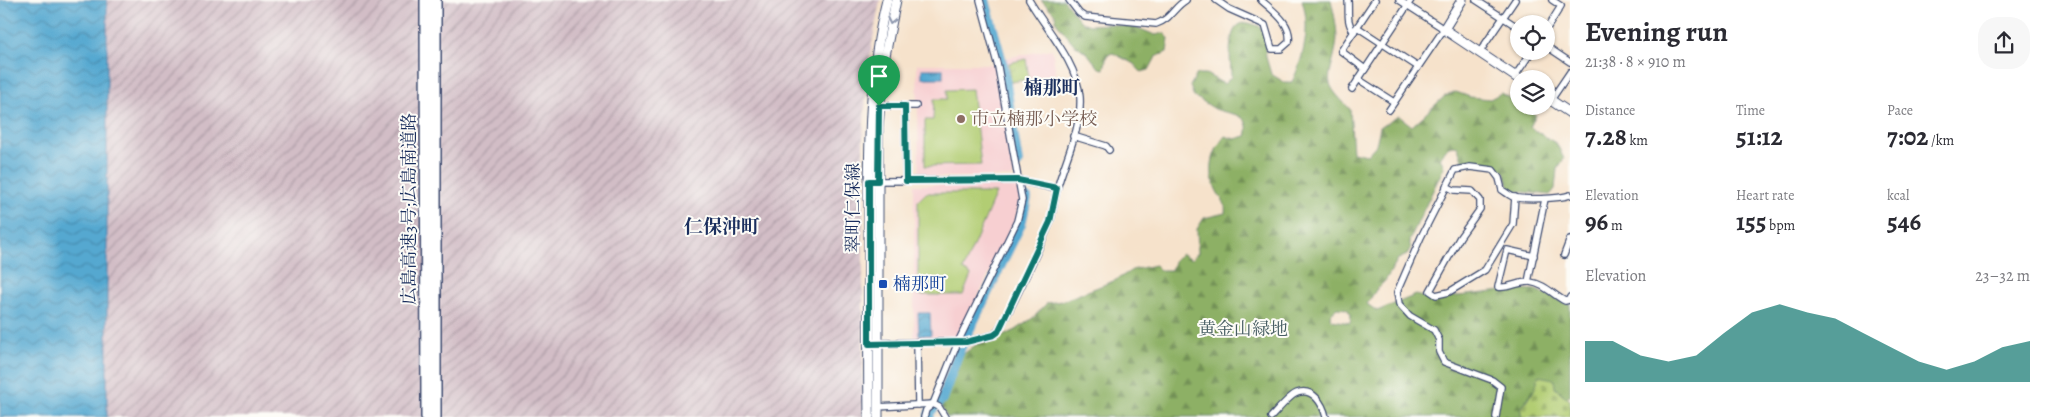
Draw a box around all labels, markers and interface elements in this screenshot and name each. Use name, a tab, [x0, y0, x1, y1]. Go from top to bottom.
text: Evening run	[1585, 13, 1728, 51]
map controls	[1510, 15, 1555, 115]
button: locate	[1510, 15, 1555, 60]
one-way arrow	[886, 16, 897, 25]
button: share	[1978, 17, 2030, 69]
text: 21:38 · 8 × 910 m	[1585, 51, 1686, 73]
pin	[858, 55, 900, 106]
icon: arrive	[865, 62, 893, 90]
button: layers	[1510, 70, 1555, 115]
district label: 楠那町	[1023, 75, 1081, 101]
text: Distance	[1585, 101, 1635, 120]
text: Time	[1736, 101, 1765, 120]
text: Pace	[1887, 101, 1913, 120]
place label: 市立楠那小学校	[971, 107, 1097, 131]
street label: 広島高速3号;広島南道路	[397, 113, 421, 305]
marker: 市立楠那小学校	[955, 113, 967, 125]
text: 7.28	[1585, 120, 1627, 154]
text: 51:12	[1736, 120, 1783, 154]
text: 7:02	[1887, 120, 1928, 154]
text: km	[1627, 131, 1648, 150]
text: /km	[1928, 131, 1954, 150]
street label: 翠町仁保線	[841, 163, 865, 253]
text: Elevation	[1585, 186, 1639, 205]
text: Heart rate	[1736, 186, 1794, 205]
text: kcal	[1887, 186, 1909, 205]
text: 96	[1585, 205, 1608, 239]
text: 155	[1736, 205, 1766, 239]
text: 546	[1887, 205, 1921, 239]
district label: 仁保沖町	[684, 214, 760, 240]
text: m	[1608, 216, 1623, 235]
text: bpm	[1766, 216, 1795, 235]
text: Elevation	[1585, 265, 1646, 287]
text: 23–32 m	[1975, 265, 2030, 287]
place label: 楠那町	[893, 272, 947, 296]
marker: 楠那町	[877, 278, 889, 290]
park label: 黄金山緑地	[1198, 317, 1288, 341]

